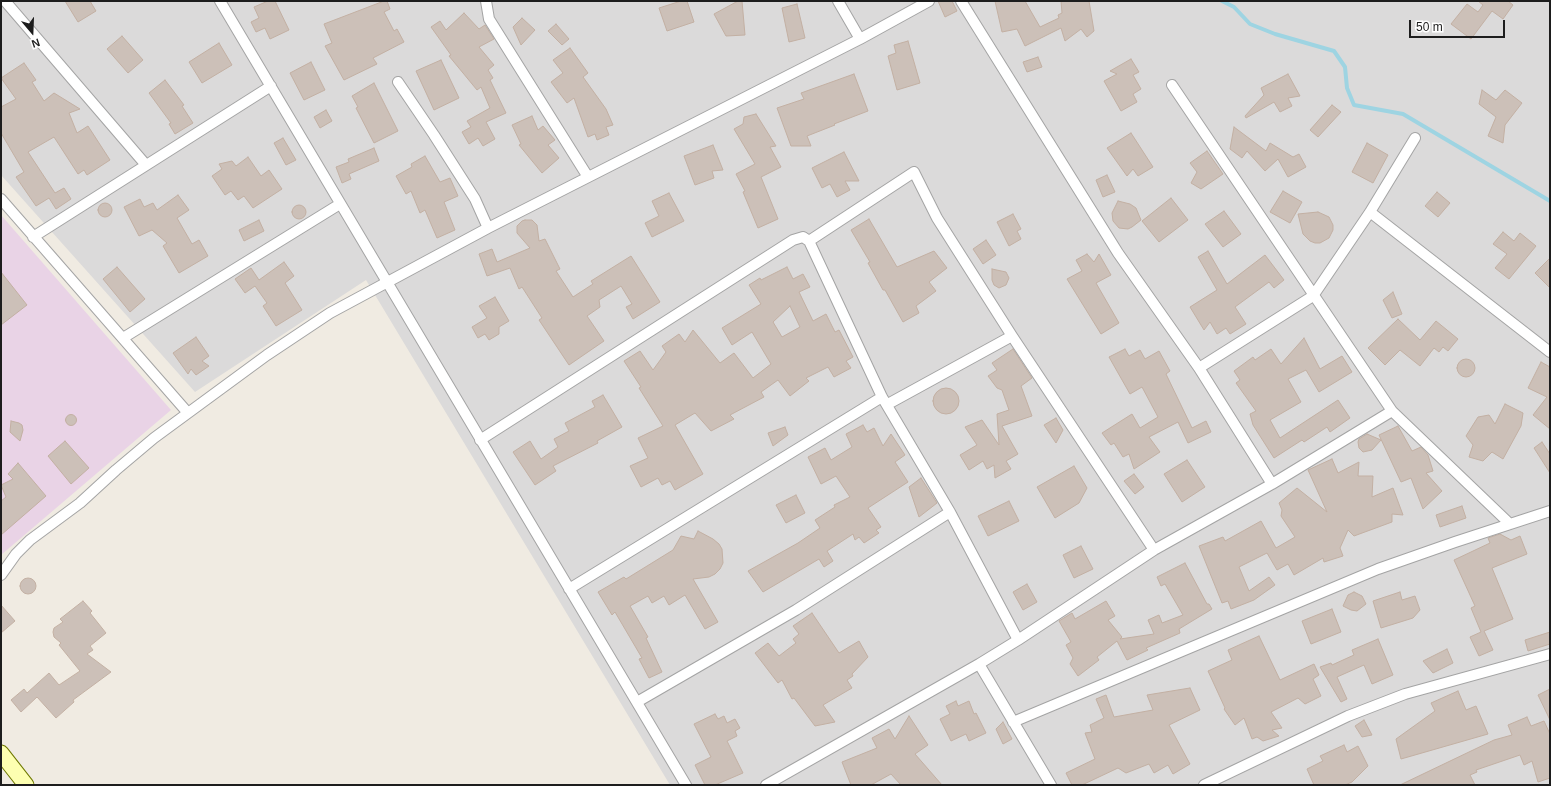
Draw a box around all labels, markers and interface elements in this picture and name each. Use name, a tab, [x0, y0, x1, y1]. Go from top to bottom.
north arrow	[12, 12, 52, 52]
scale bar	[1411, 12, 1507, 38]
text: 50 m	[1416, 20, 1443, 34]
text: N	[30, 36, 42, 50]

